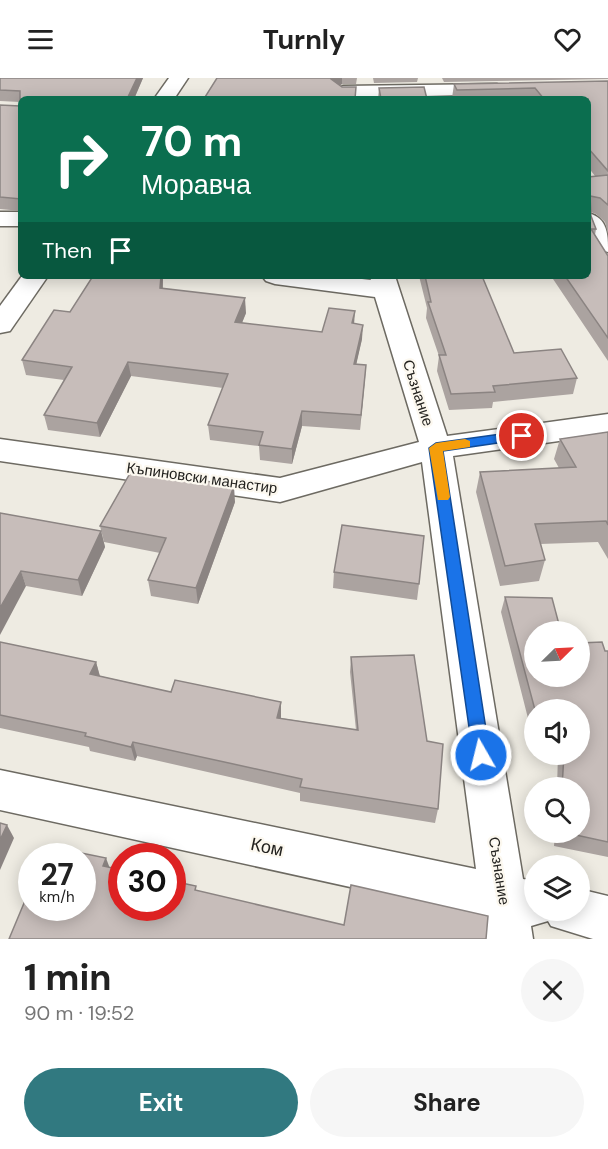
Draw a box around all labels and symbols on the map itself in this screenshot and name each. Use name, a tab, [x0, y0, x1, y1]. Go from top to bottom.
street label: Съзнание	[398, 357, 438, 429]
pin	[496, 410, 547, 461]
street label: Къпиновски манастир	[125, 458, 279, 498]
north arrow	[524, 621, 590, 687]
position arrow	[449, 723, 513, 787]
street label: Ком	[248, 832, 286, 862]
street label: Съзнание	[484, 835, 514, 907]
speed limit sign: 30	[108, 843, 186, 921]

